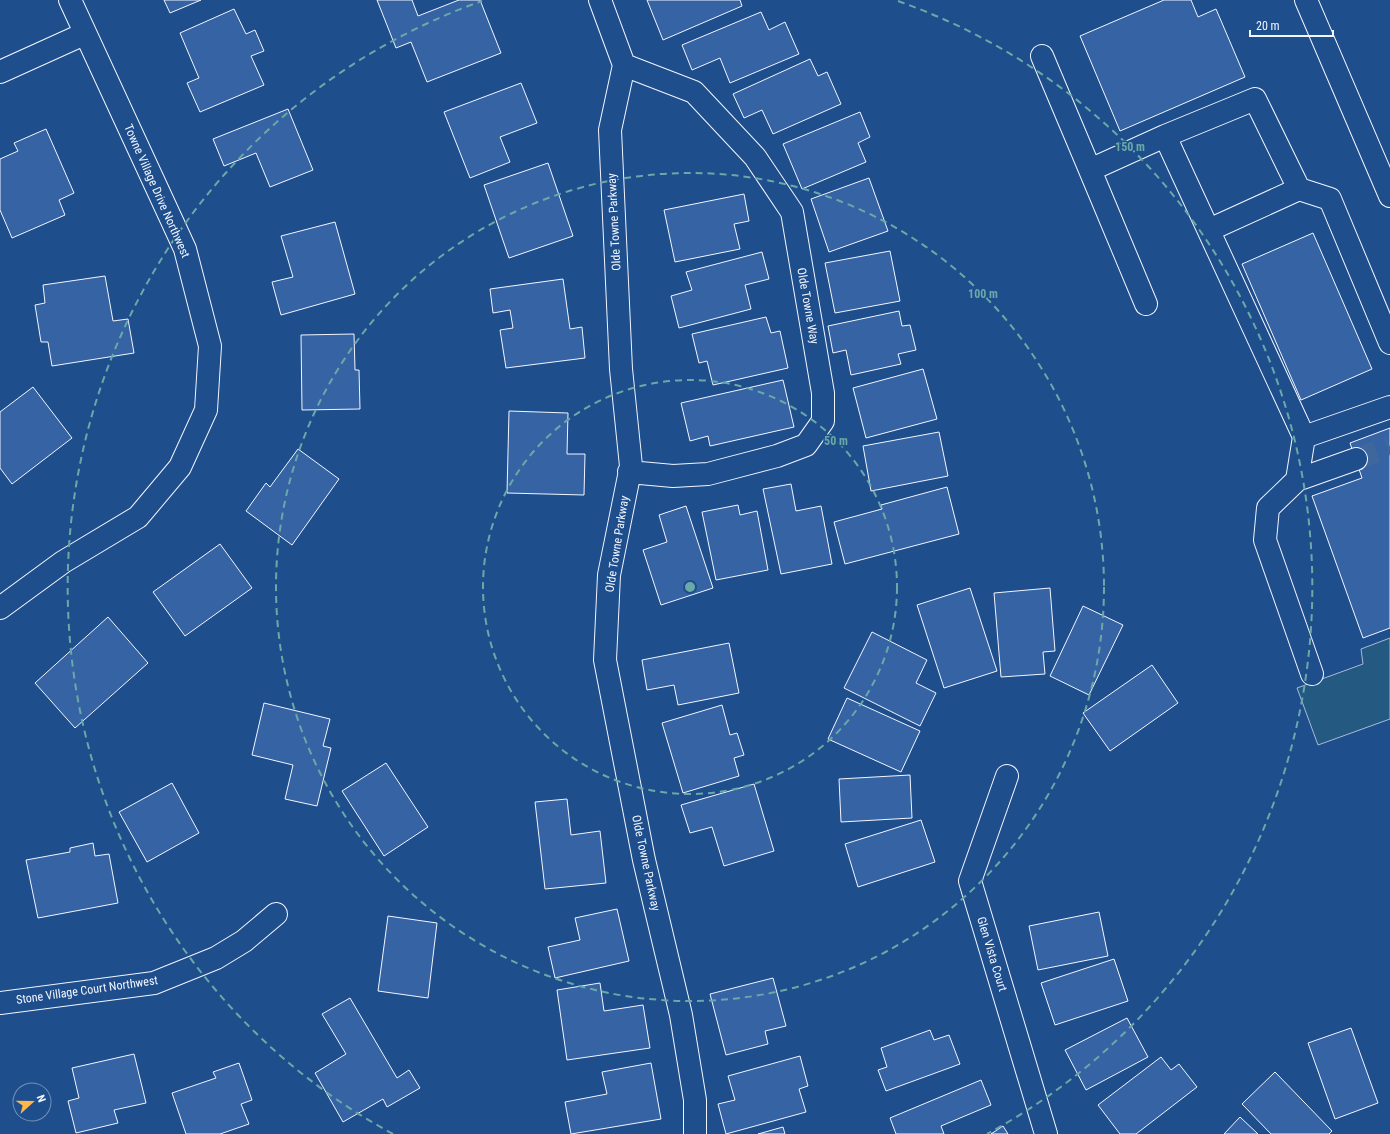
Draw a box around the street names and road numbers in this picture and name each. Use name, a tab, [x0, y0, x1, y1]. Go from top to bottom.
street label: Towne Village Drive Northwest	[121, 122, 193, 260]
street label: Olde Towne Parkway	[604, 173, 624, 271]
street label: Olde Towne Way	[794, 267, 822, 345]
street label: Olde Towne Parkway	[602, 495, 632, 593]
street label: Olde Towne Parkway	[629, 814, 663, 912]
street label: Glen Vista Court	[974, 915, 1010, 993]
street label: Stone Village Court Northwest	[15, 973, 159, 1007]

